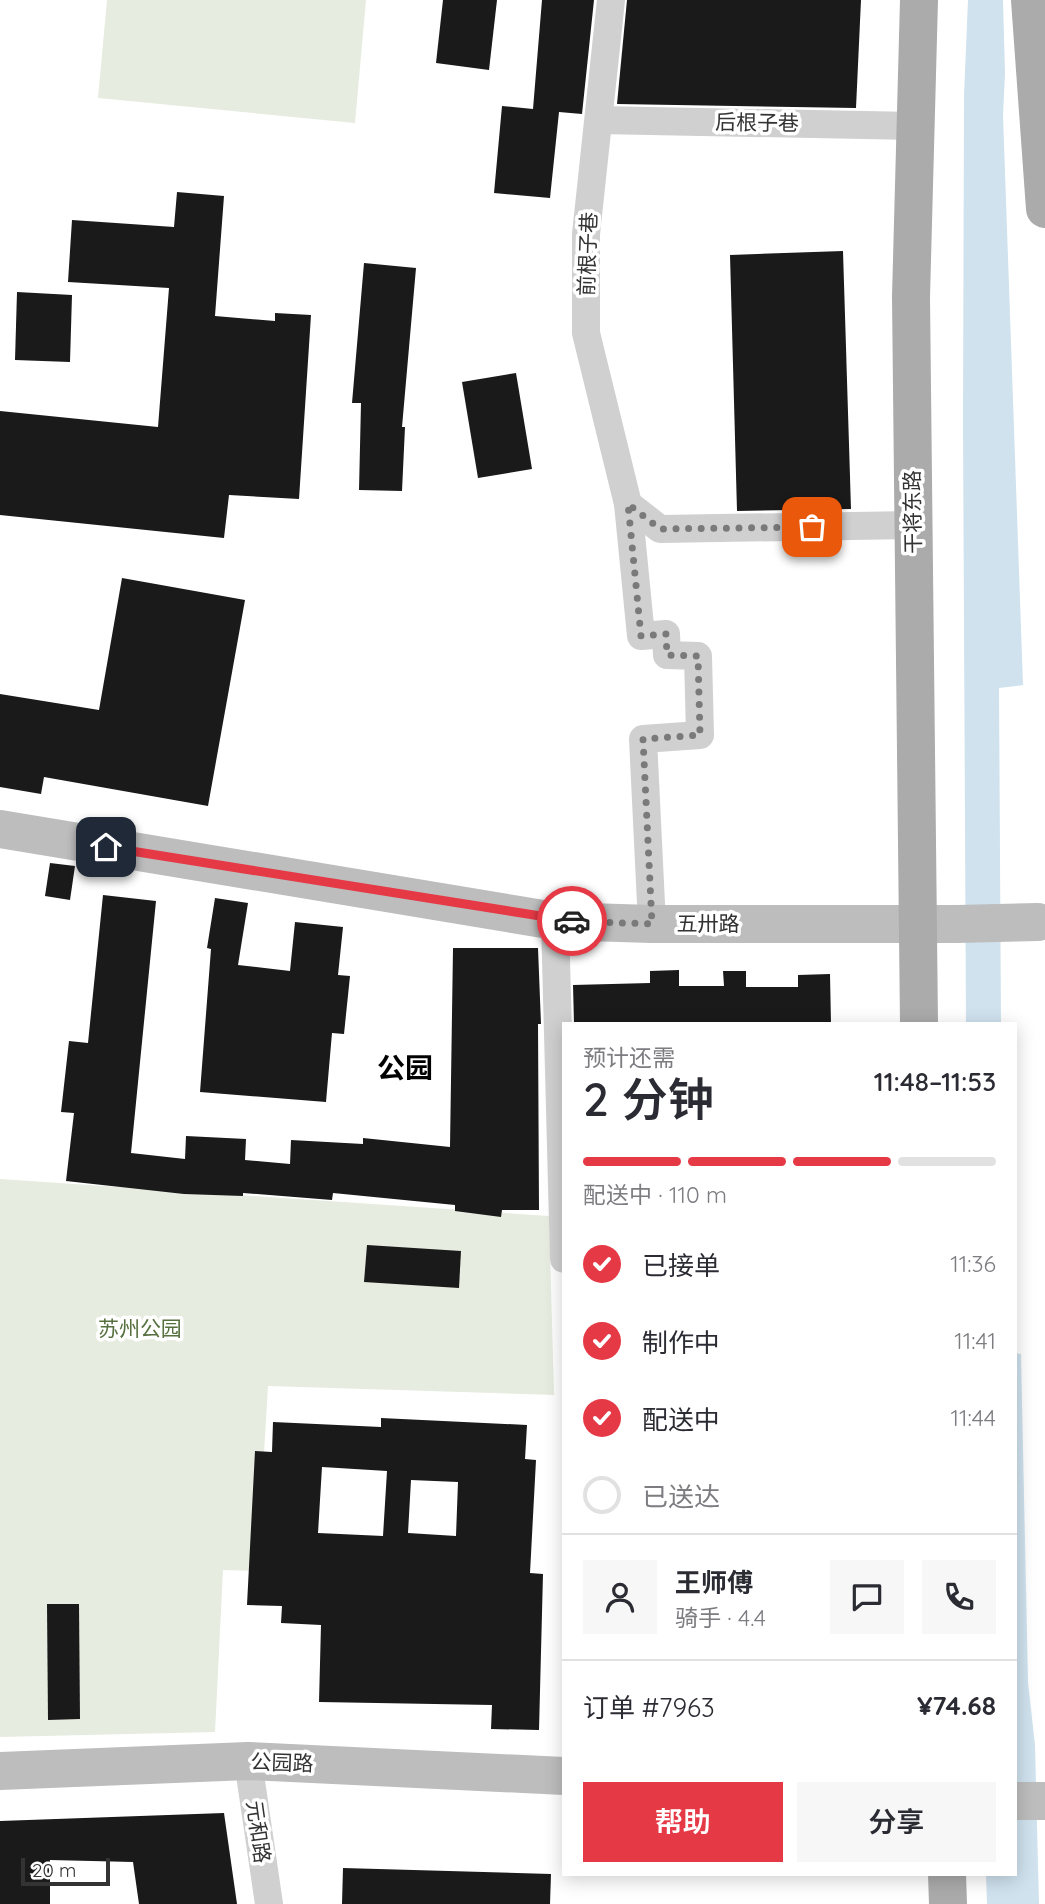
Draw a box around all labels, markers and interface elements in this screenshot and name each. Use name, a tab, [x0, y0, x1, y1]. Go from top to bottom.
street label: 后根子巷	[715, 108, 799, 136]
street label: 前根子巷	[573, 212, 601, 296]
street label: 干将东路	[898, 470, 926, 554]
pin	[782, 497, 842, 557]
icon: bag	[793, 508, 831, 546]
pin	[76, 817, 136, 877]
icon: home	[87, 828, 125, 866]
courier	[537, 886, 607, 956]
icon: car	[553, 902, 591, 940]
street label: 五卅路	[677, 910, 740, 936]
text: 预计还需	[583, 1043, 675, 1072]
district label: 公园	[377, 1050, 433, 1085]
text: 11:48–11:53	[874, 1065, 996, 1098]
text: 2 分钟	[583, 1070, 714, 1128]
text: 配送中 · 110 m	[583, 1180, 727, 1209]
icon: check	[583, 1245, 621, 1283]
text: 已接单	[642, 1249, 720, 1282]
text: 11:36	[950, 1249, 996, 1278]
park label: 苏州公园	[98, 1315, 182, 1341]
icon: check	[583, 1322, 621, 1360]
text: 制作中	[642, 1326, 720, 1359]
text: 11:41	[954, 1326, 996, 1355]
icon: check	[583, 1399, 621, 1437]
text: 配送中	[642, 1403, 720, 1436]
text: 11:44	[950, 1403, 996, 1432]
text: 已送达	[642, 1480, 720, 1513]
button: person	[583, 1560, 657, 1634]
button: chat	[830, 1560, 904, 1634]
button: phone	[922, 1560, 996, 1634]
text: 王师傅	[675, 1566, 753, 1599]
text: 骑手 · 4.4	[675, 1603, 766, 1632]
text: ¥74.68	[917, 1689, 996, 1722]
text: 订单 #7963	[583, 1691, 715, 1724]
street label: 公园路	[250, 1748, 314, 1776]
button: 帮助	[583, 1782, 783, 1862]
button: 分享	[797, 1782, 996, 1862]
street label: 元和路	[242, 1799, 276, 1865]
scale bar	[21, 1855, 110, 1887]
text: 20 m	[32, 1858, 76, 1882]

